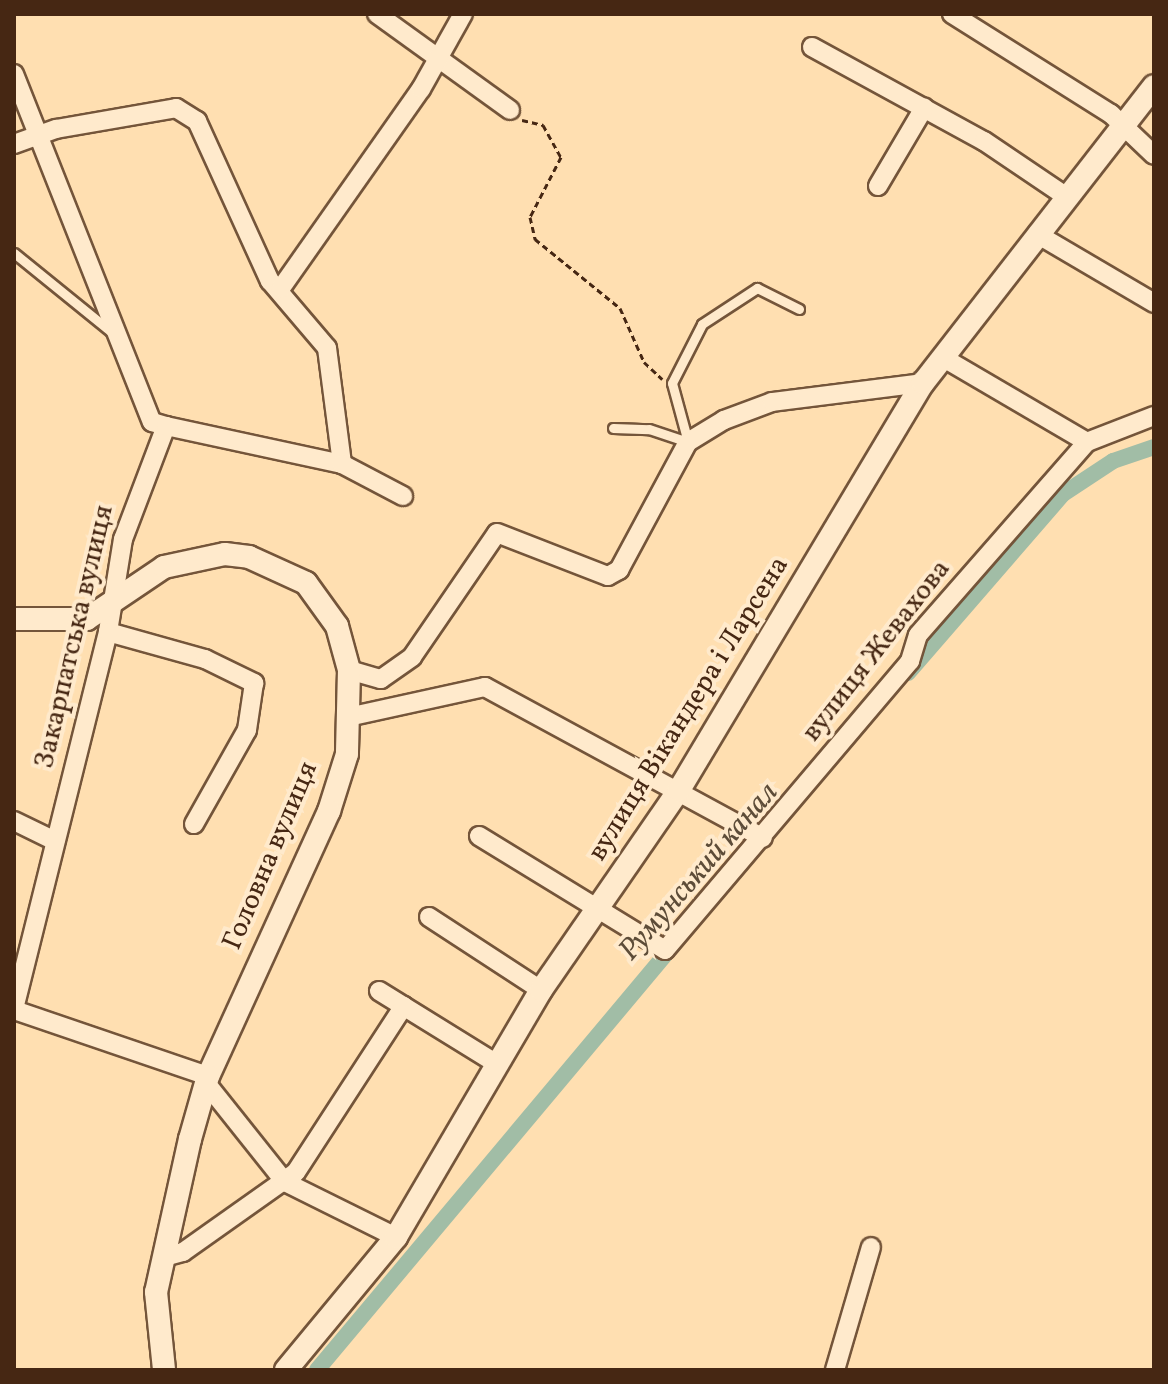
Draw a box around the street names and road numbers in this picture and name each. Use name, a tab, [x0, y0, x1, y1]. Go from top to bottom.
street label: Закарпатська вулиця	[28, 502, 122, 772]
street label: вулиця Вікандера і Ларсена	[581, 551, 797, 867]
street label: вулиця Жевахова	[796, 553, 958, 749]
street label: Головна вулиця	[216, 757, 326, 955]

